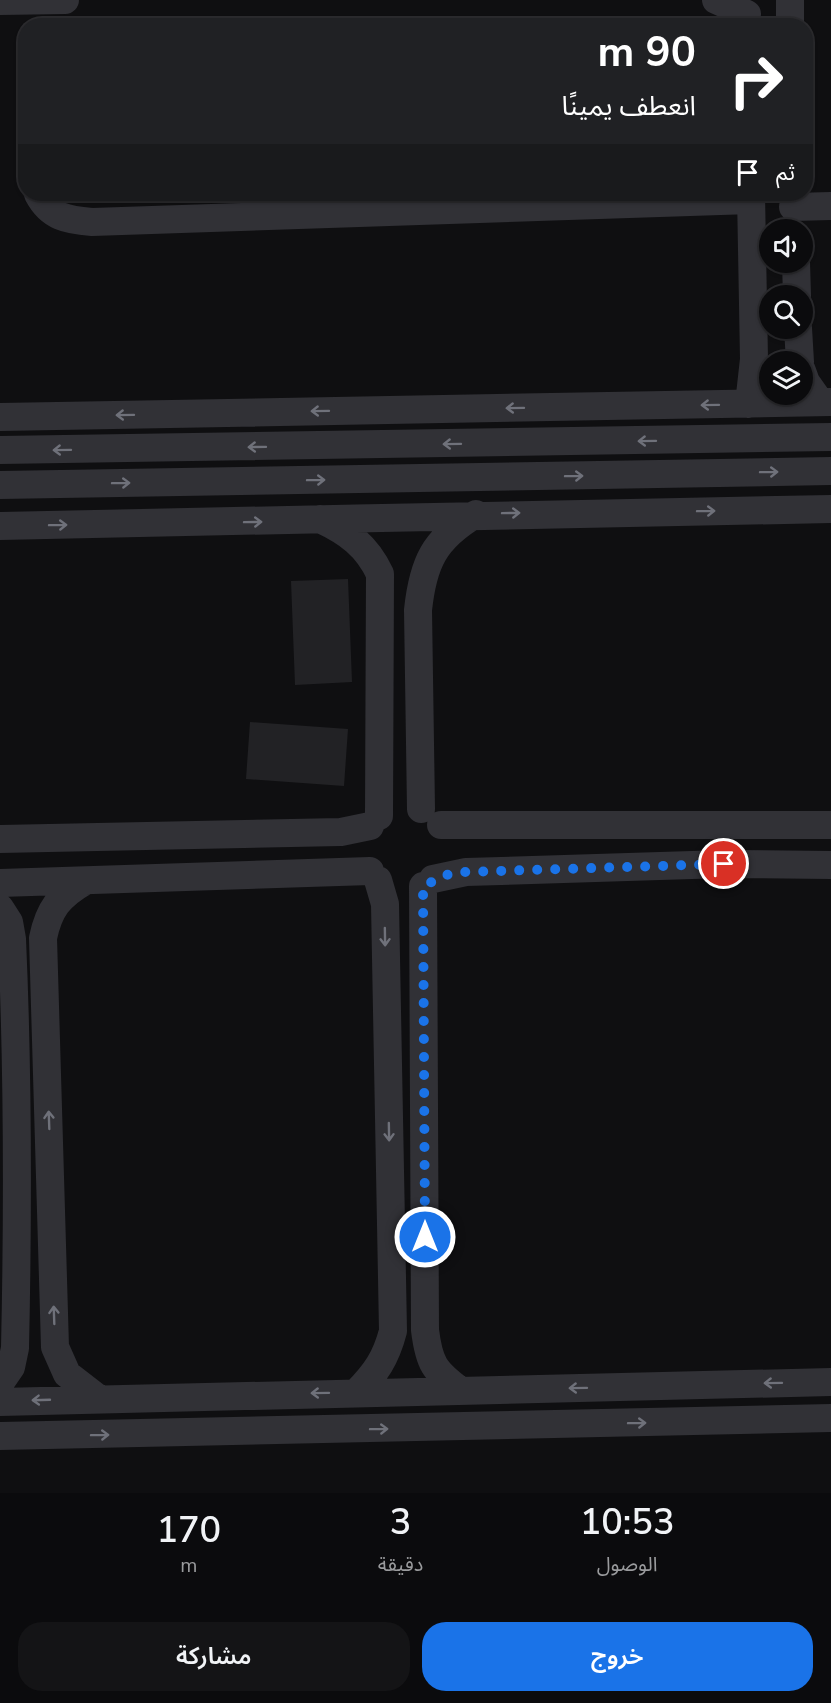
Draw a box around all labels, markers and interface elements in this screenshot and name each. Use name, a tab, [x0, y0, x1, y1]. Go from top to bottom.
text: 90 m	[597, 24, 696, 81]
icon: right	[717, 42, 795, 120]
text: انعطف يمينًا	[562, 88, 696, 125]
icon: arrive	[731, 156, 764, 189]
text: ثم	[776, 158, 795, 188]
map controls	[759, 219, 813, 405]
button: sound	[759, 219, 813, 273]
button: search	[759, 285, 813, 339]
button: layers	[759, 351, 813, 405]
one-way arrow	[700, 399, 720, 410]
one-way arrow	[505, 402, 525, 414]
one-way arrow	[310, 406, 330, 417]
one-way arrow	[115, 409, 135, 421]
one-way arrow	[637, 435, 657, 447]
one-way arrow	[442, 438, 462, 450]
one-way arrow	[247, 441, 267, 452]
one-way arrow	[52, 444, 72, 455]
one-way arrow	[759, 466, 779, 478]
one-way arrow	[564, 470, 584, 482]
one-way arrow	[306, 474, 326, 486]
one-way arrow	[111, 477, 131, 489]
one-way arrow	[696, 505, 716, 517]
one-way arrow	[501, 508, 521, 519]
one-way arrow	[243, 516, 263, 528]
one-way arrow	[48, 520, 68, 531]
pin	[698, 838, 749, 889]
icon: arrive	[707, 847, 740, 880]
one-way arrow	[379, 927, 391, 947]
one-way arrow	[43, 1111, 54, 1131]
one-way arrow	[384, 1122, 395, 1142]
position arrow	[393, 1205, 457, 1269]
one-way arrow	[49, 1306, 60, 1326]
one-way arrow	[763, 1377, 783, 1389]
one-way arrow	[568, 1382, 588, 1394]
one-way arrow	[310, 1387, 330, 1399]
one-way arrow	[31, 1394, 51, 1406]
one-way arrow	[627, 1417, 647, 1429]
one-way arrow	[369, 1423, 389, 1435]
one-way arrow	[90, 1429, 110, 1441]
text: 3	[390, 1498, 411, 1547]
text: 10:53	[580, 1498, 675, 1547]
text: 170	[156, 1506, 221, 1555]
text: دقيقة	[378, 1551, 423, 1578]
text: الوصول	[597, 1551, 658, 1578]
text: m	[180, 1552, 197, 1579]
button: مشاركة	[18, 1622, 410, 1691]
button: خروج	[422, 1622, 813, 1691]

